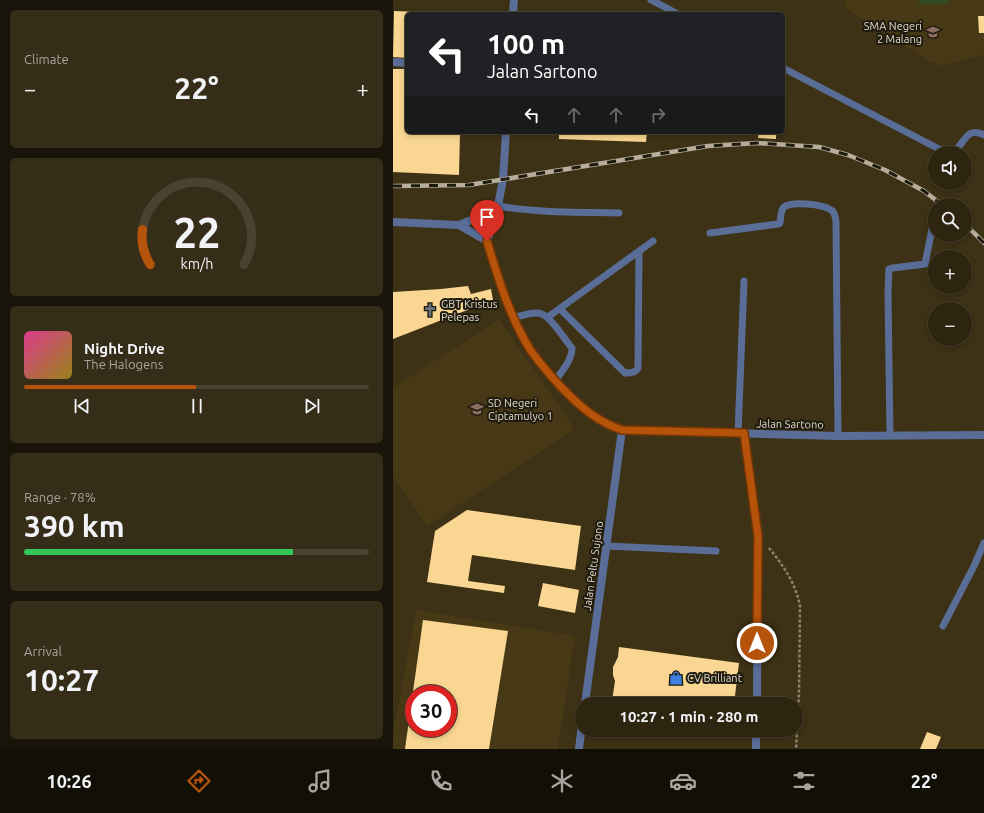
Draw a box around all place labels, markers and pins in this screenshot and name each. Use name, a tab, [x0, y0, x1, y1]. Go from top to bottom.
place label: SMA Negeri 2 Malang	[864, 20, 922, 45]
school or university icon: SMA Negeri 2 Malang	[925, 24, 941, 40]
pin	[470, 200, 504, 241]
place label: GBT Kristus Pelepas	[441, 298, 498, 323]
church icon: GBT Kristus Pelepas	[422, 302, 438, 318]
place label: SD Negeri Ciptamulyo 1	[488, 397, 553, 422]
school or university icon: SD Negeri Ciptamulyo 1	[469, 401, 485, 417]
shop icon: CV Brilliant	[668, 670, 684, 686]
place label: CV Brilliant	[687, 672, 743, 684]

